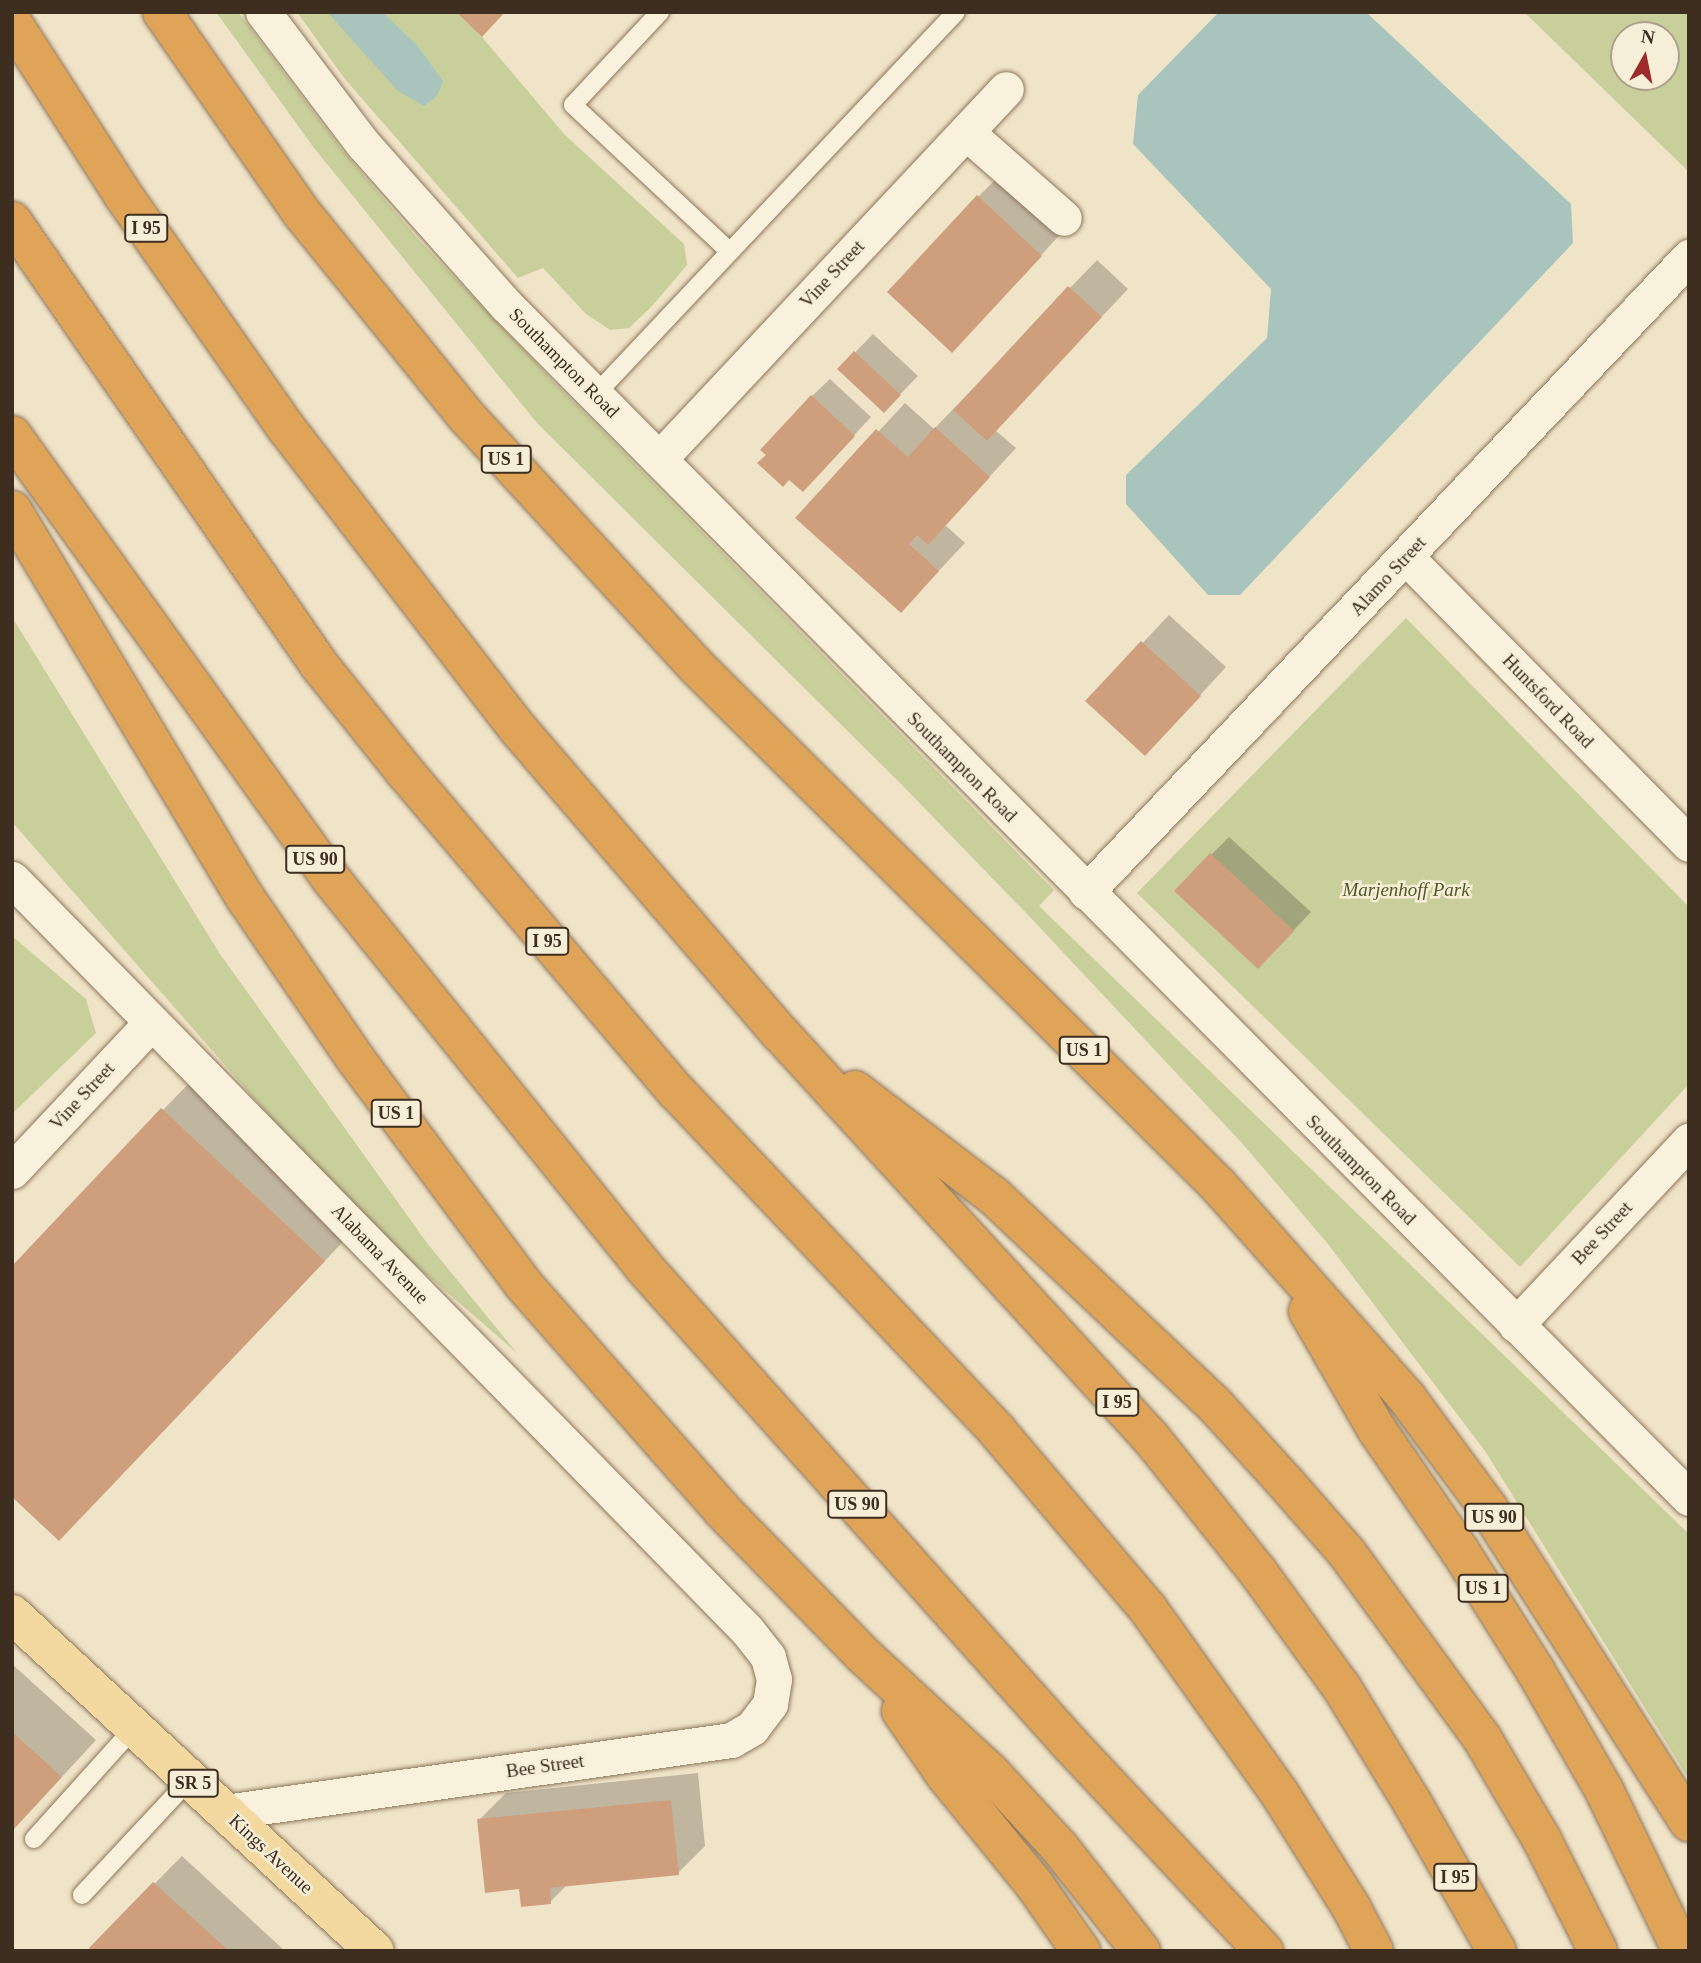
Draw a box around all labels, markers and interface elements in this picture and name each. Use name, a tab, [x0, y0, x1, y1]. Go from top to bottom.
north arrow	[1610, 21, 1680, 91]
text: N	[1640, 25, 1656, 48]
road number: I 95	[123, 213, 169, 242]
street label: Vine Street	[795, 235, 869, 313]
street label: Southampton Road	[504, 303, 624, 423]
road number: US 1	[480, 444, 532, 474]
street label: Alamo Street	[1345, 531, 1431, 621]
street label: Huntsford Road	[1497, 649, 1599, 753]
street label: Southampton Road	[902, 707, 1022, 827]
road number: US 90	[284, 844, 346, 874]
park label: Marjenhoff Park	[1342, 879, 1470, 901]
road number: I 95	[524, 926, 570, 956]
road number: US 1	[1058, 1036, 1110, 1064]
street label: Vine Street	[45, 1057, 119, 1135]
road number: US 1	[370, 1098, 422, 1128]
street label: Southampton Road	[1301, 1110, 1421, 1230]
street label: Bee Street	[1567, 1196, 1637, 1270]
street label: Alabama Avenue	[326, 1199, 434, 1309]
road number: I 95	[1094, 1387, 1140, 1416]
road number: US 90	[826, 1490, 888, 1518]
road number: US 90	[1462, 1502, 1526, 1532]
road number: US 1	[1457, 1574, 1509, 1602]
street label: Bee Street	[504, 1749, 586, 1783]
road number: SR 5	[167, 1768, 219, 1798]
street label: Kings Avenue	[224, 1809, 318, 1899]
road number: I 95	[1432, 1863, 1478, 1892]

